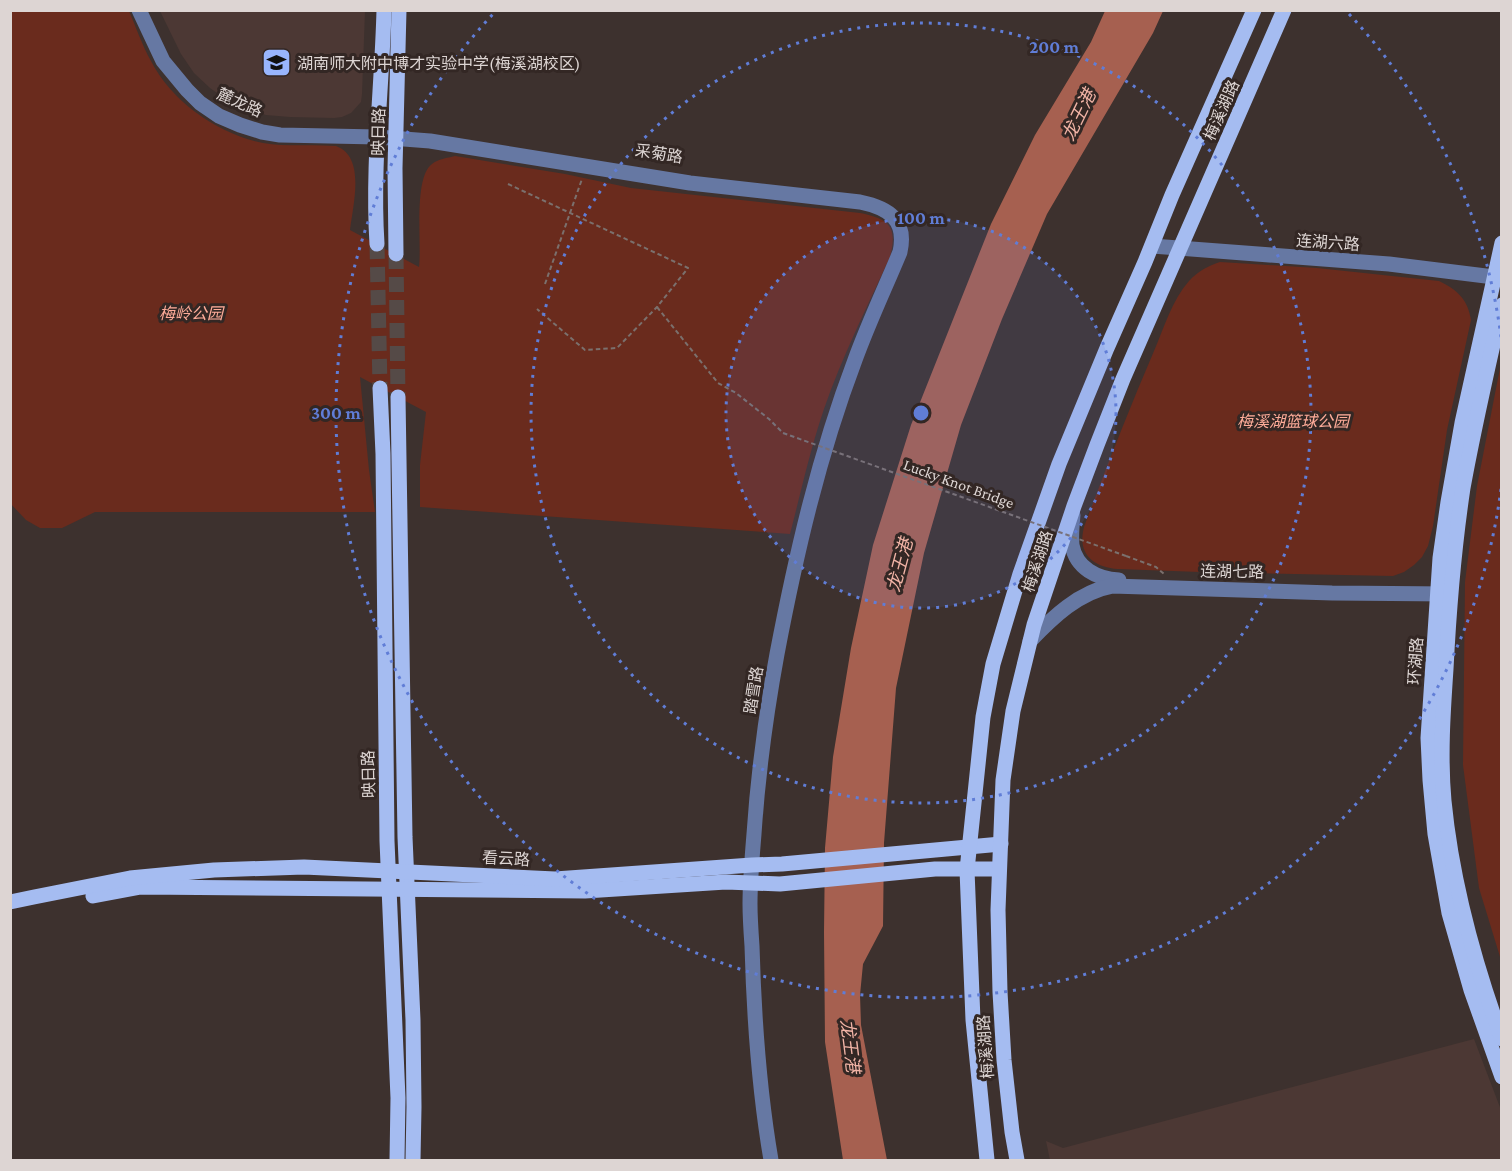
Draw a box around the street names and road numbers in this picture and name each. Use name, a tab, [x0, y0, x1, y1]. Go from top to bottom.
street label: 梅溪湖路	[1201, 78, 1242, 143]
street label: 麓龙路	[214, 85, 265, 120]
street label: 映日路	[370, 108, 387, 156]
street label: 采菊路	[634, 141, 684, 166]
street label: 连湖六路	[1295, 232, 1360, 253]
street label: Lucky Knot Bridge	[901, 456, 1016, 512]
street label: 梅溪湖路	[1020, 528, 1055, 594]
street label: 连湖七路	[1200, 562, 1264, 581]
street label: 环湖路	[1405, 636, 1426, 686]
street label: 踏雪路	[741, 665, 766, 715]
street label: 映日路	[360, 750, 377, 798]
street label: 看云路	[482, 849, 530, 868]
street label: 梅溪湖路	[975, 1014, 996, 1079]

